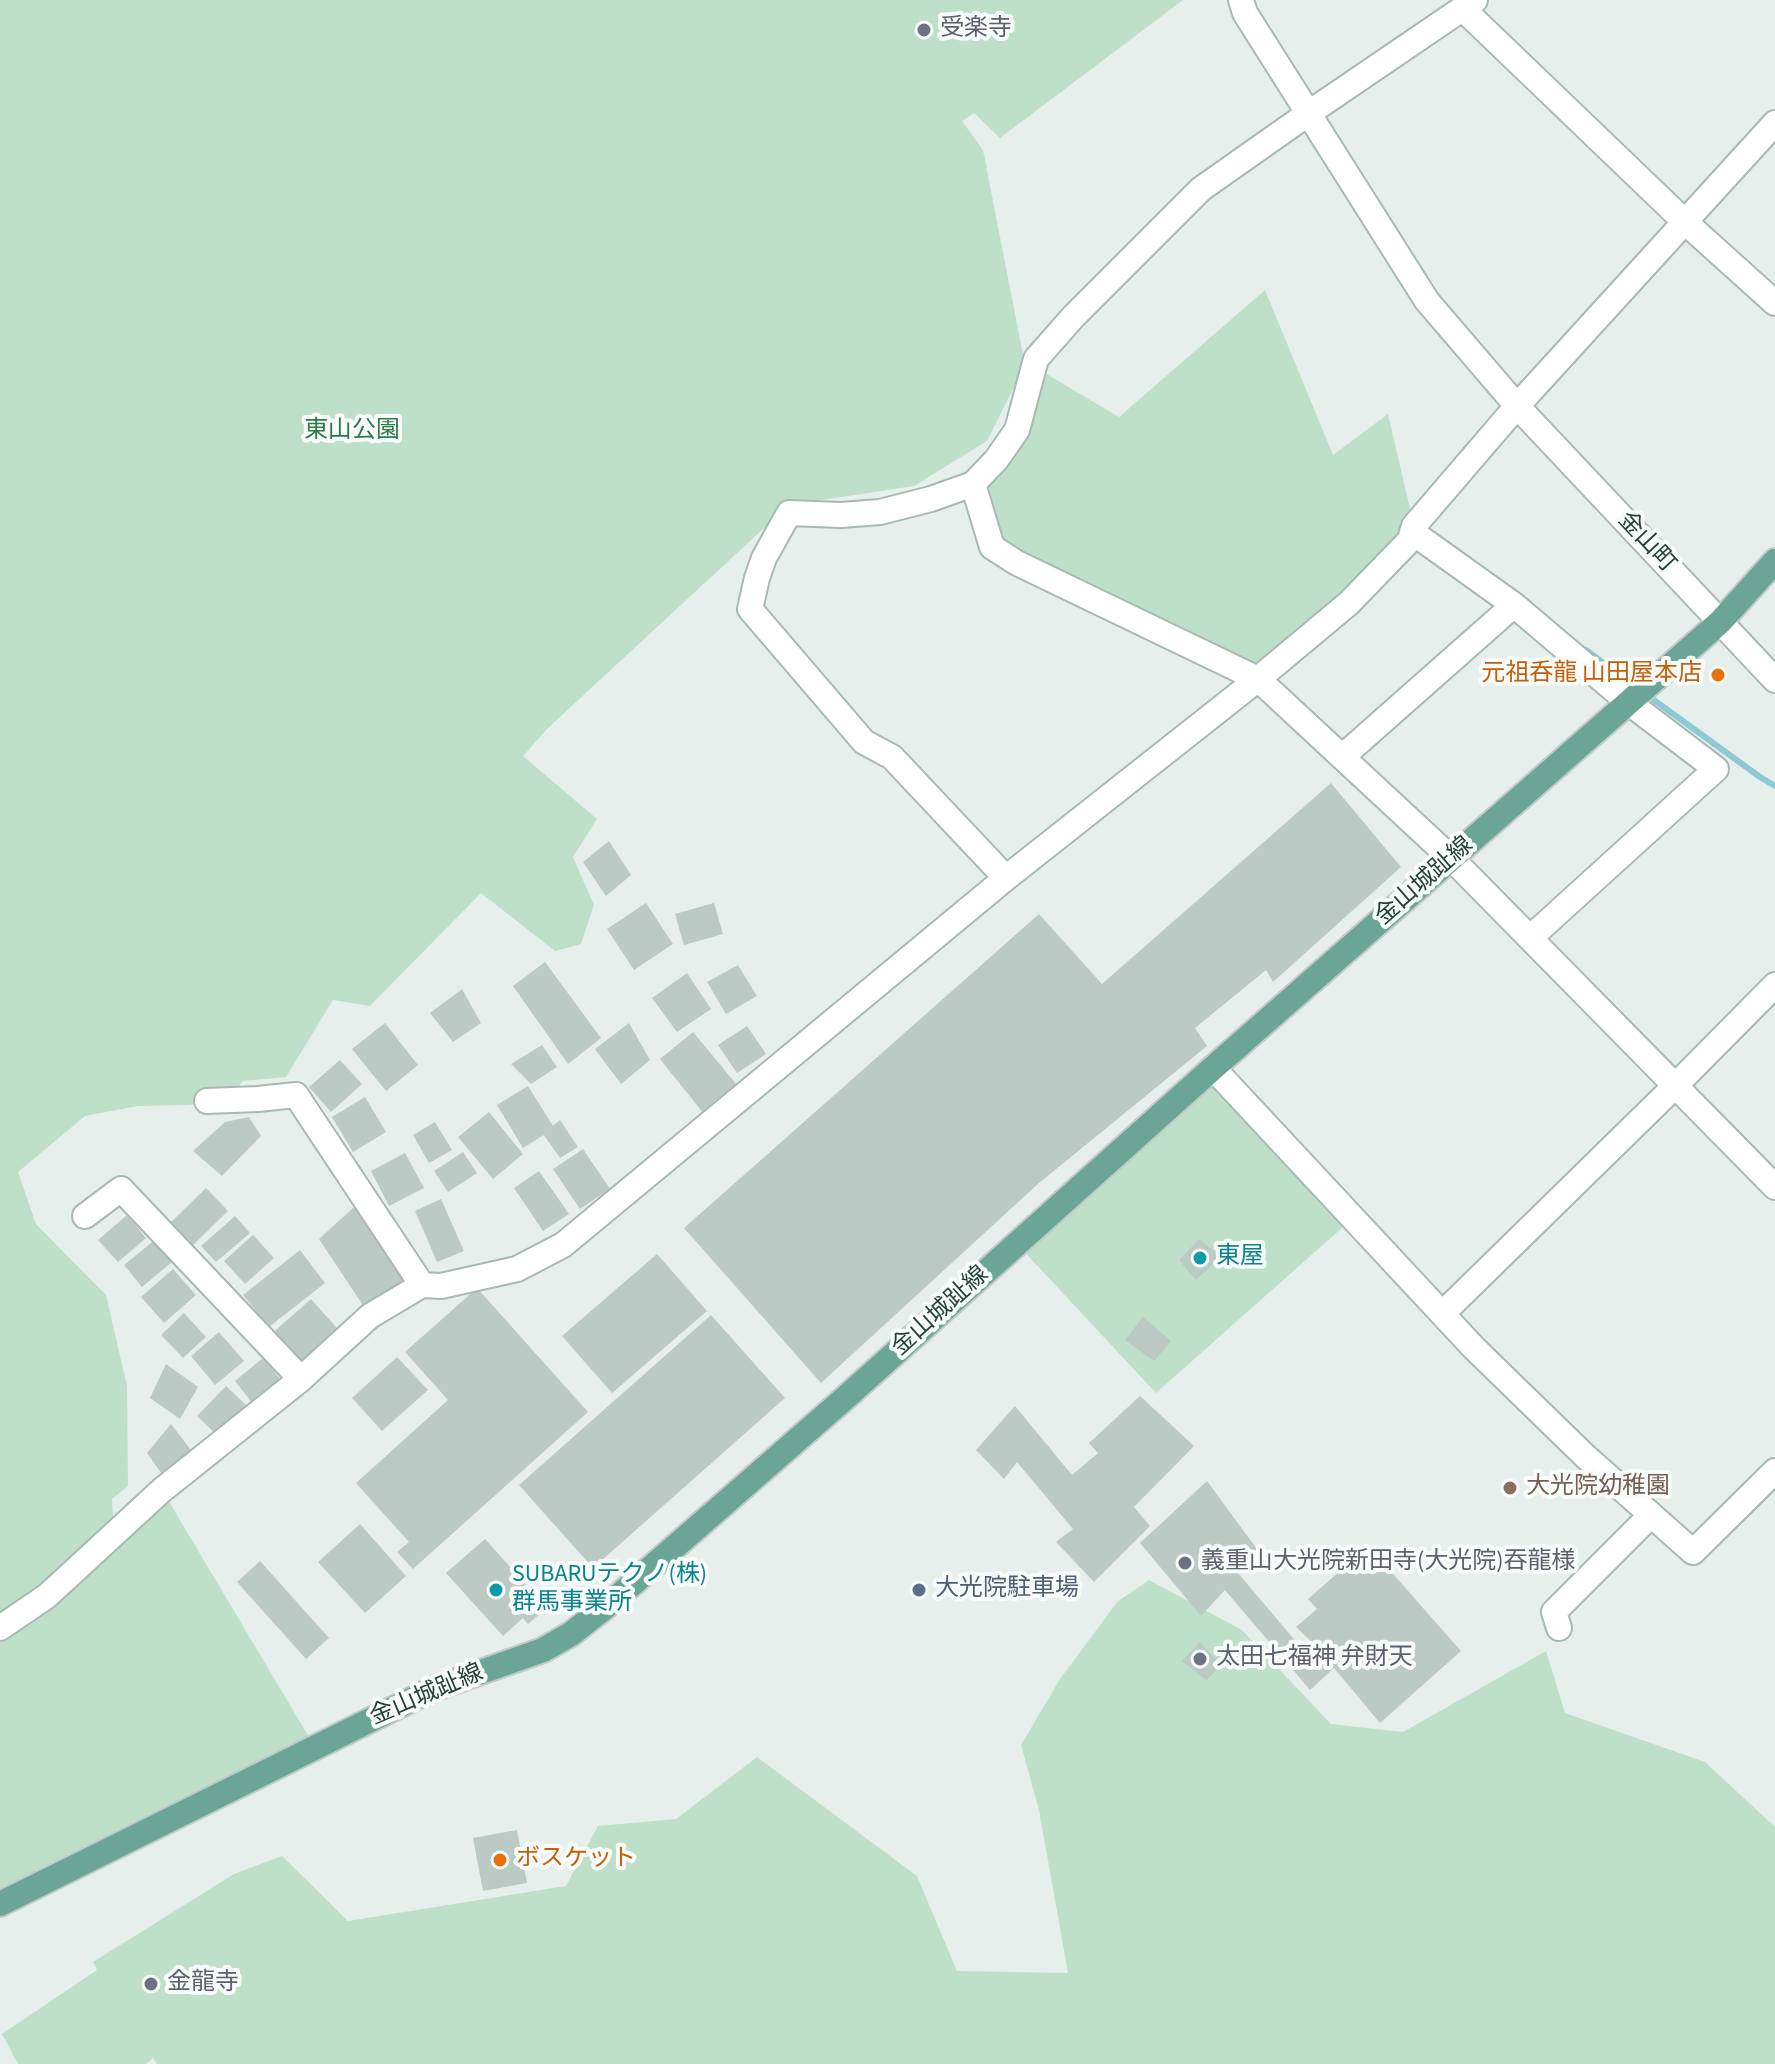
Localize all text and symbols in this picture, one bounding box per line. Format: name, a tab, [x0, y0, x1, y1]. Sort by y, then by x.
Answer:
place label: 受楽寺	[940, 16, 1012, 44]
marker: 受楽寺	[915, 21, 933, 39]
park label: 東山公園	[304, 418, 400, 446]
street label: 金山町	[1611, 507, 1681, 579]
place label: 元祖呑龍 山田屋本店	[1481, 661, 1702, 689]
marker: 元祖呑龍 山田屋本店	[1709, 666, 1727, 684]
street label: 金山城趾線	[1370, 832, 1480, 932]
place label: 東屋	[1216, 1244, 1264, 1272]
marker: 東屋	[1191, 1249, 1209, 1267]
street label: 金山城趾線	[887, 1261, 995, 1363]
place label: 大光院幼稚園	[1526, 1474, 1670, 1502]
marker: 大光院幼稚園	[1501, 1479, 1519, 1497]
place label: 義重山大光院新田寺(大光院)吞龍様	[1201, 1549, 1576, 1577]
marker: 義重山大光院新田寺(大光院)吞龍様	[1176, 1554, 1194, 1572]
place label: SUBARUテクノ(株) 群馬事業所	[512, 1562, 707, 1618]
place label: 大光院駐車場	[935, 1576, 1079, 1604]
marker: SUBARUテクノ(株) 群馬事業所	[487, 1581, 505, 1599]
marker: 大光院駐車場	[910, 1581, 928, 1599]
place label: 太田七福神 弁財天	[1216, 1645, 1413, 1673]
marker: 太田七福神 弁財天	[1191, 1650, 1209, 1668]
street label: 金山城趾線	[366, 1659, 488, 1733]
place label: ボスケット	[516, 1846, 636, 1874]
marker: ボスケット	[491, 1851, 509, 1869]
place label: 金龍寺	[167, 1970, 239, 1998]
marker: 金龍寺	[142, 1975, 160, 1993]

